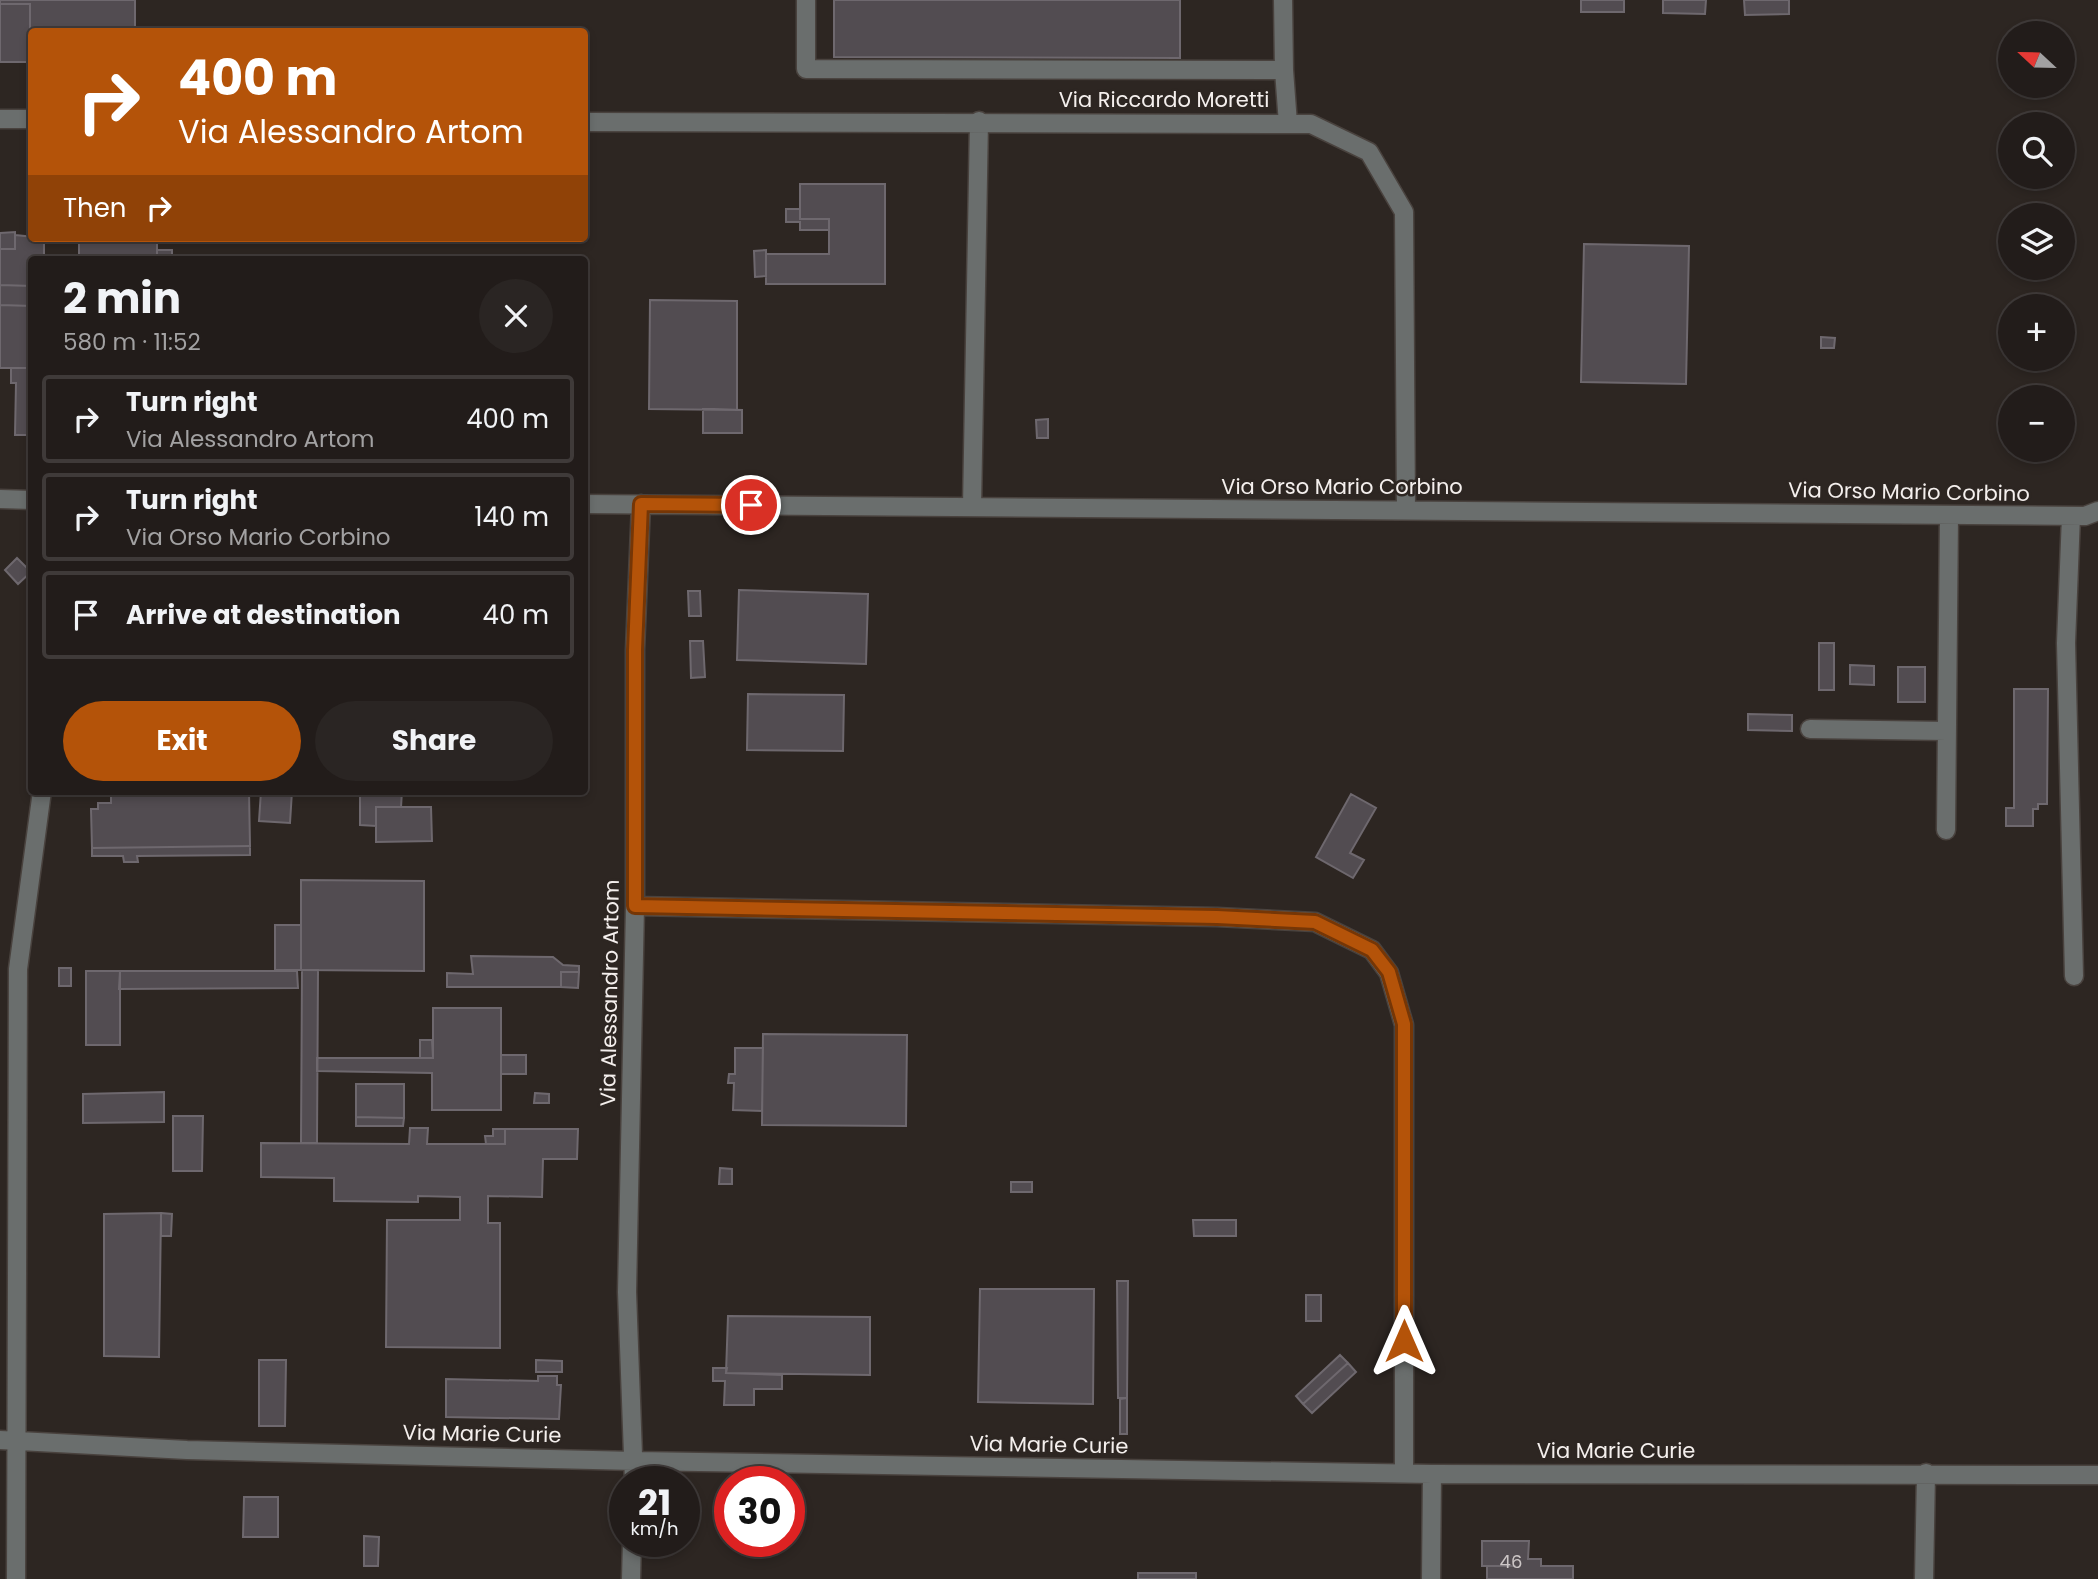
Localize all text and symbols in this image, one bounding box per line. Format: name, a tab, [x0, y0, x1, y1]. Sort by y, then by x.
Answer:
north arrow	[1998, 21, 2076, 98]
map controls	[1998, 21, 2075, 462]
text: 400 m	[178, 44, 337, 112]
icon: right	[63, 56, 154, 147]
street label: Via Riccardo Moretti	[1059, 85, 1269, 114]
text: Via Alessandro Artom	[178, 109, 524, 154]
button: search	[1998, 112, 2075, 189]
icon: right	[140, 189, 178, 227]
text: Then	[63, 190, 126, 226]
button: layers	[1998, 203, 2075, 280]
text: 2 min	[63, 269, 181, 328]
button: close	[479, 279, 553, 353]
button: +	[1998, 294, 2075, 371]
text: 580 m · 11:52	[63, 326, 201, 358]
text: Turn right	[126, 384, 258, 420]
button: −	[1998, 385, 2075, 462]
icon: right	[67, 400, 105, 438]
text: 400 m	[466, 401, 549, 437]
text: Via Alessandro Artom	[126, 423, 374, 455]
street label: Via Orso Mario Corbino	[1221, 472, 1463, 501]
pin	[721, 475, 781, 535]
street label: Via Orso Mario Corbino	[1788, 475, 2030, 508]
text: Turn right	[126, 482, 258, 518]
icon: arrive	[732, 486, 770, 524]
icon: right	[67, 498, 105, 536]
text: 140 m	[474, 499, 549, 535]
text: Via Orso Mario Corbino	[126, 521, 391, 553]
icon: arrive	[67, 596, 105, 634]
text: Arrive at destination	[126, 597, 401, 633]
text: 40 m	[483, 597, 549, 633]
button: Exit	[63, 701, 301, 781]
button: Share	[315, 701, 553, 781]
street label: Via Alessandro Artom	[593, 879, 626, 1107]
position arrow	[1367, 1304, 1441, 1378]
street label: Via Marie Curie	[402, 1418, 562, 1449]
street label: Via Marie Curie	[969, 1429, 1129, 1460]
street label: Via Marie Curie	[1537, 1436, 1695, 1465]
speed limit sign: 30	[714, 1466, 805, 1557]
text: 21	[638, 1478, 671, 1527]
text: km/h	[631, 1516, 678, 1541]
house number: 46	[1500, 1549, 1522, 1574]

